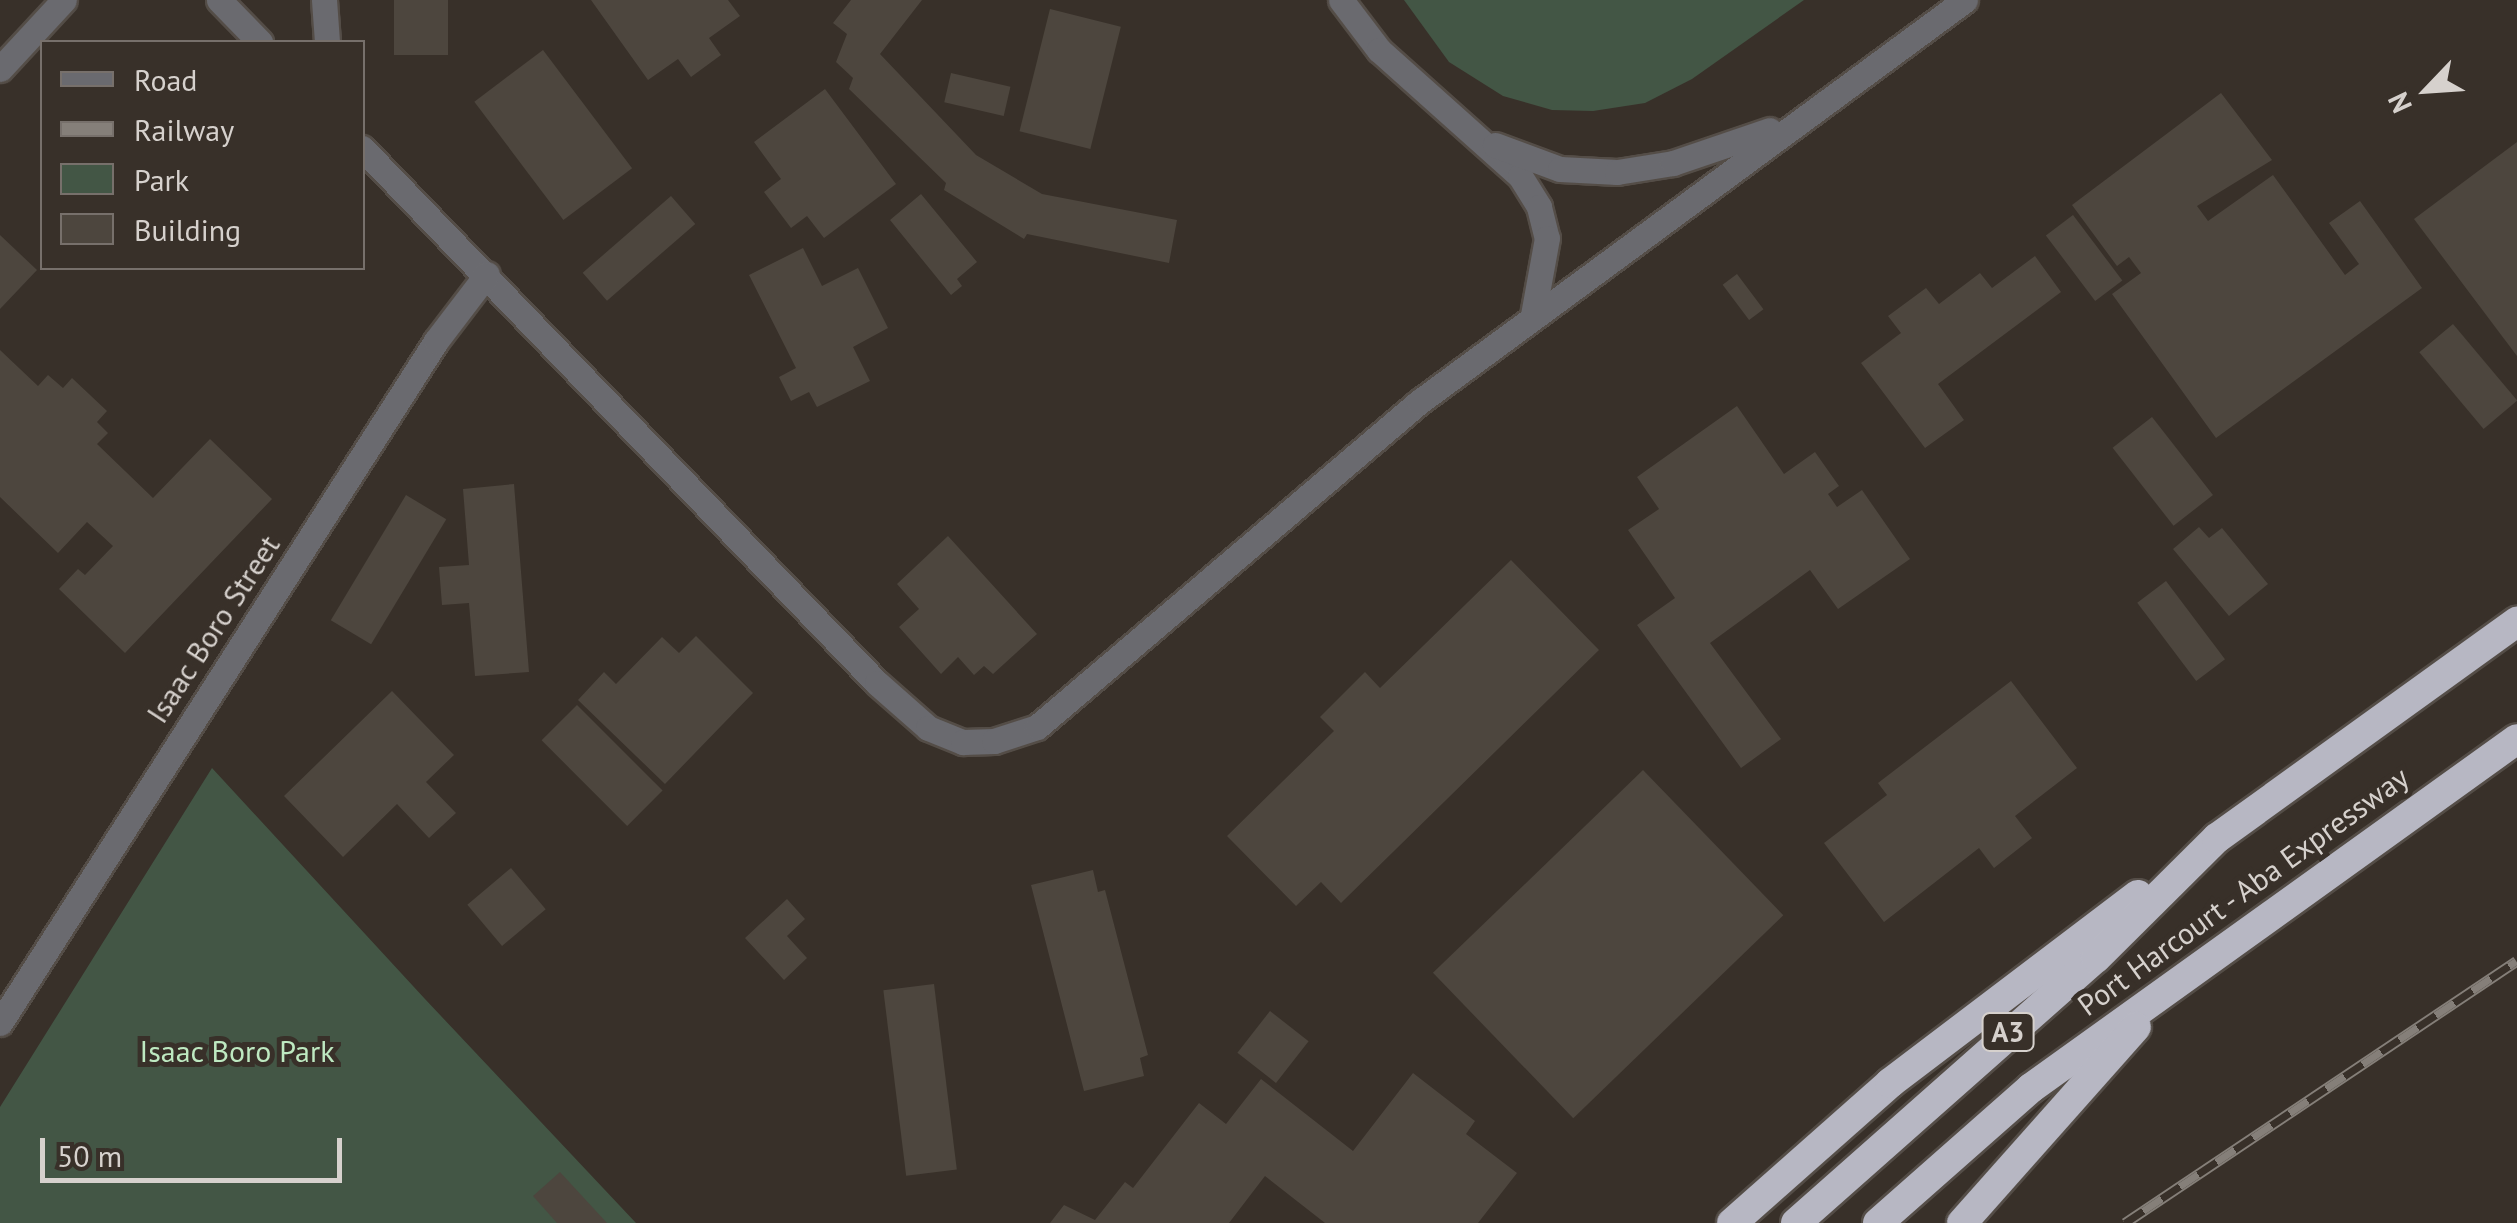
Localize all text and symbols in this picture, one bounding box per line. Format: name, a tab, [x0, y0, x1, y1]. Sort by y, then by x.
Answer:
legend	[40, 40, 365, 270]
north arrow	[2377, 40, 2477, 140]
text: Road	[134, 60, 198, 99]
text: N	[2379, 87, 2420, 119]
text: Railway	[134, 110, 234, 149]
text: Park	[134, 160, 189, 199]
text: Building	[134, 210, 241, 249]
street label: Isaac Boro Street	[139, 528, 287, 730]
street label: Port Harcourt - Aba Expressway	[2068, 757, 2418, 1025]
road number: A3	[1980, 1009, 2036, 1055]
park label: Isaac Boro Park	[139, 1033, 335, 1069]
scale bar	[45, 1118, 348, 1180]
text: 50 m	[57, 1136, 122, 1175]

